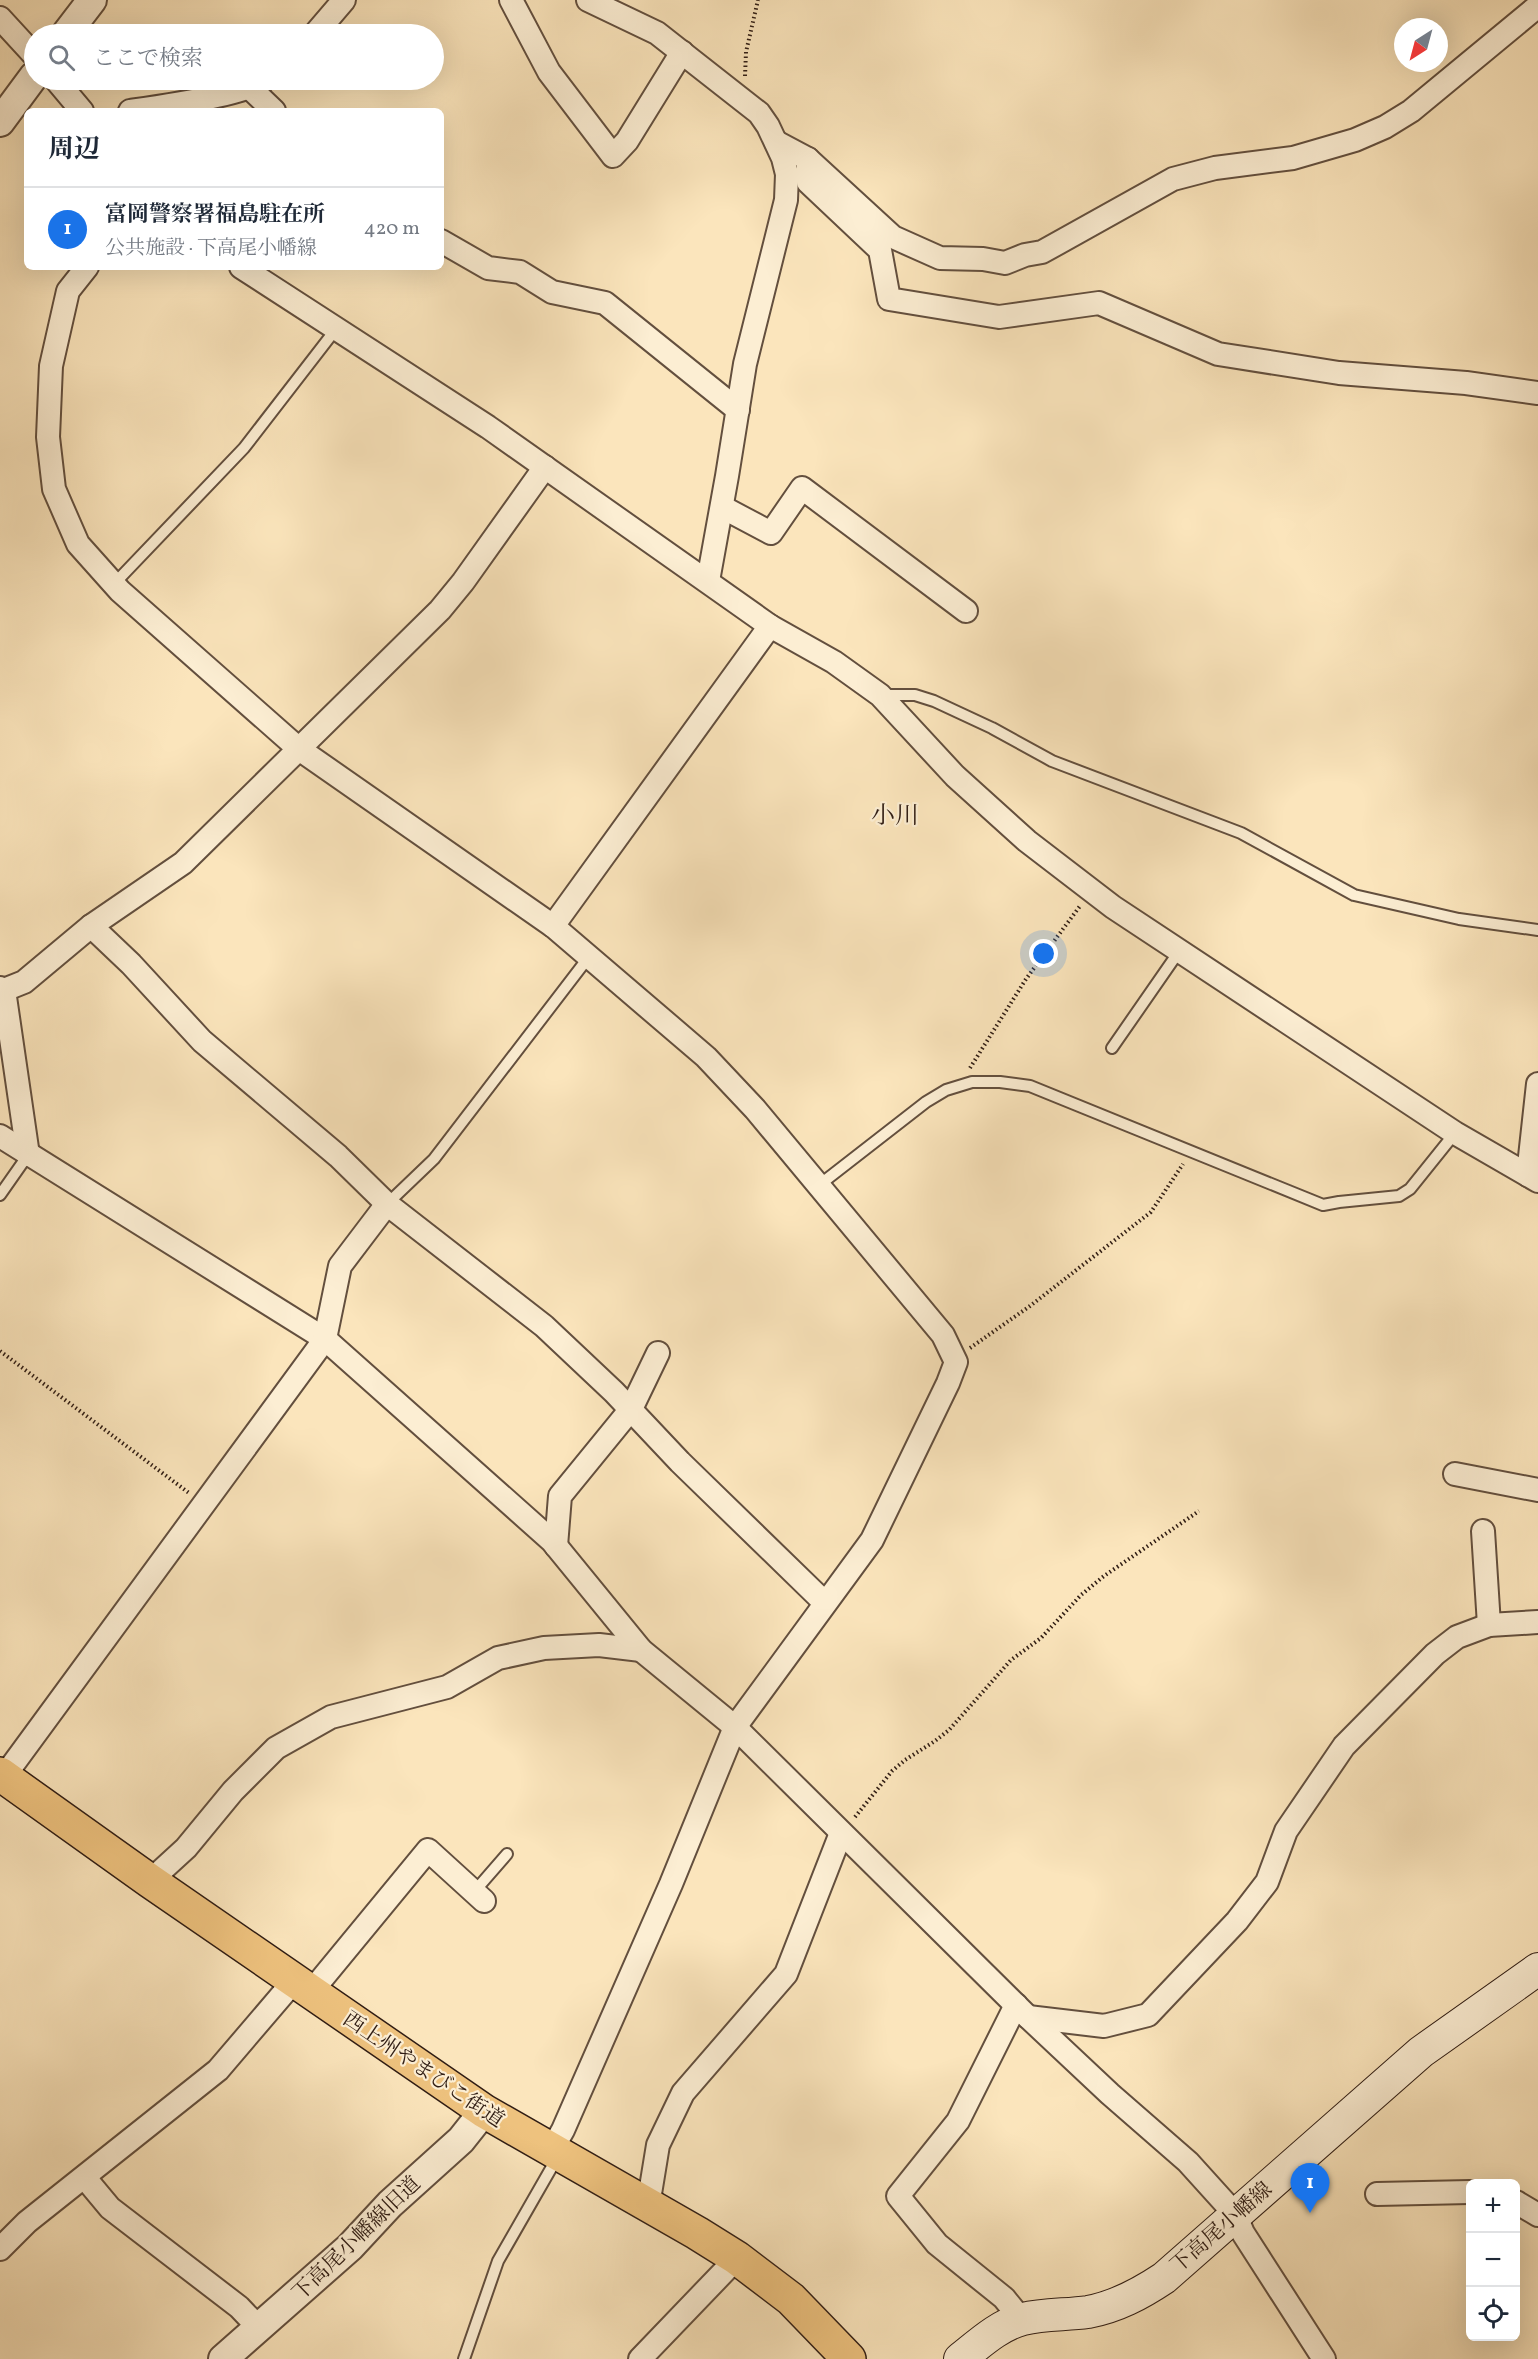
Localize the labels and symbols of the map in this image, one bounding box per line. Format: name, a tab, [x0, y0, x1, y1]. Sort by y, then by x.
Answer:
north arrow	[1394, 18, 1448, 72]
district label: 小川	[871, 800, 919, 834]
your location	[1029, 939, 1058, 968]
street label: 西上州やまびこ街道	[337, 2005, 510, 2135]
pin: 1	[1290, 2164, 1330, 2213]
street label: 下高尾小幡線旧道	[287, 2170, 428, 2308]
street label: 下高尾小幡線	[1165, 2176, 1279, 2280]

